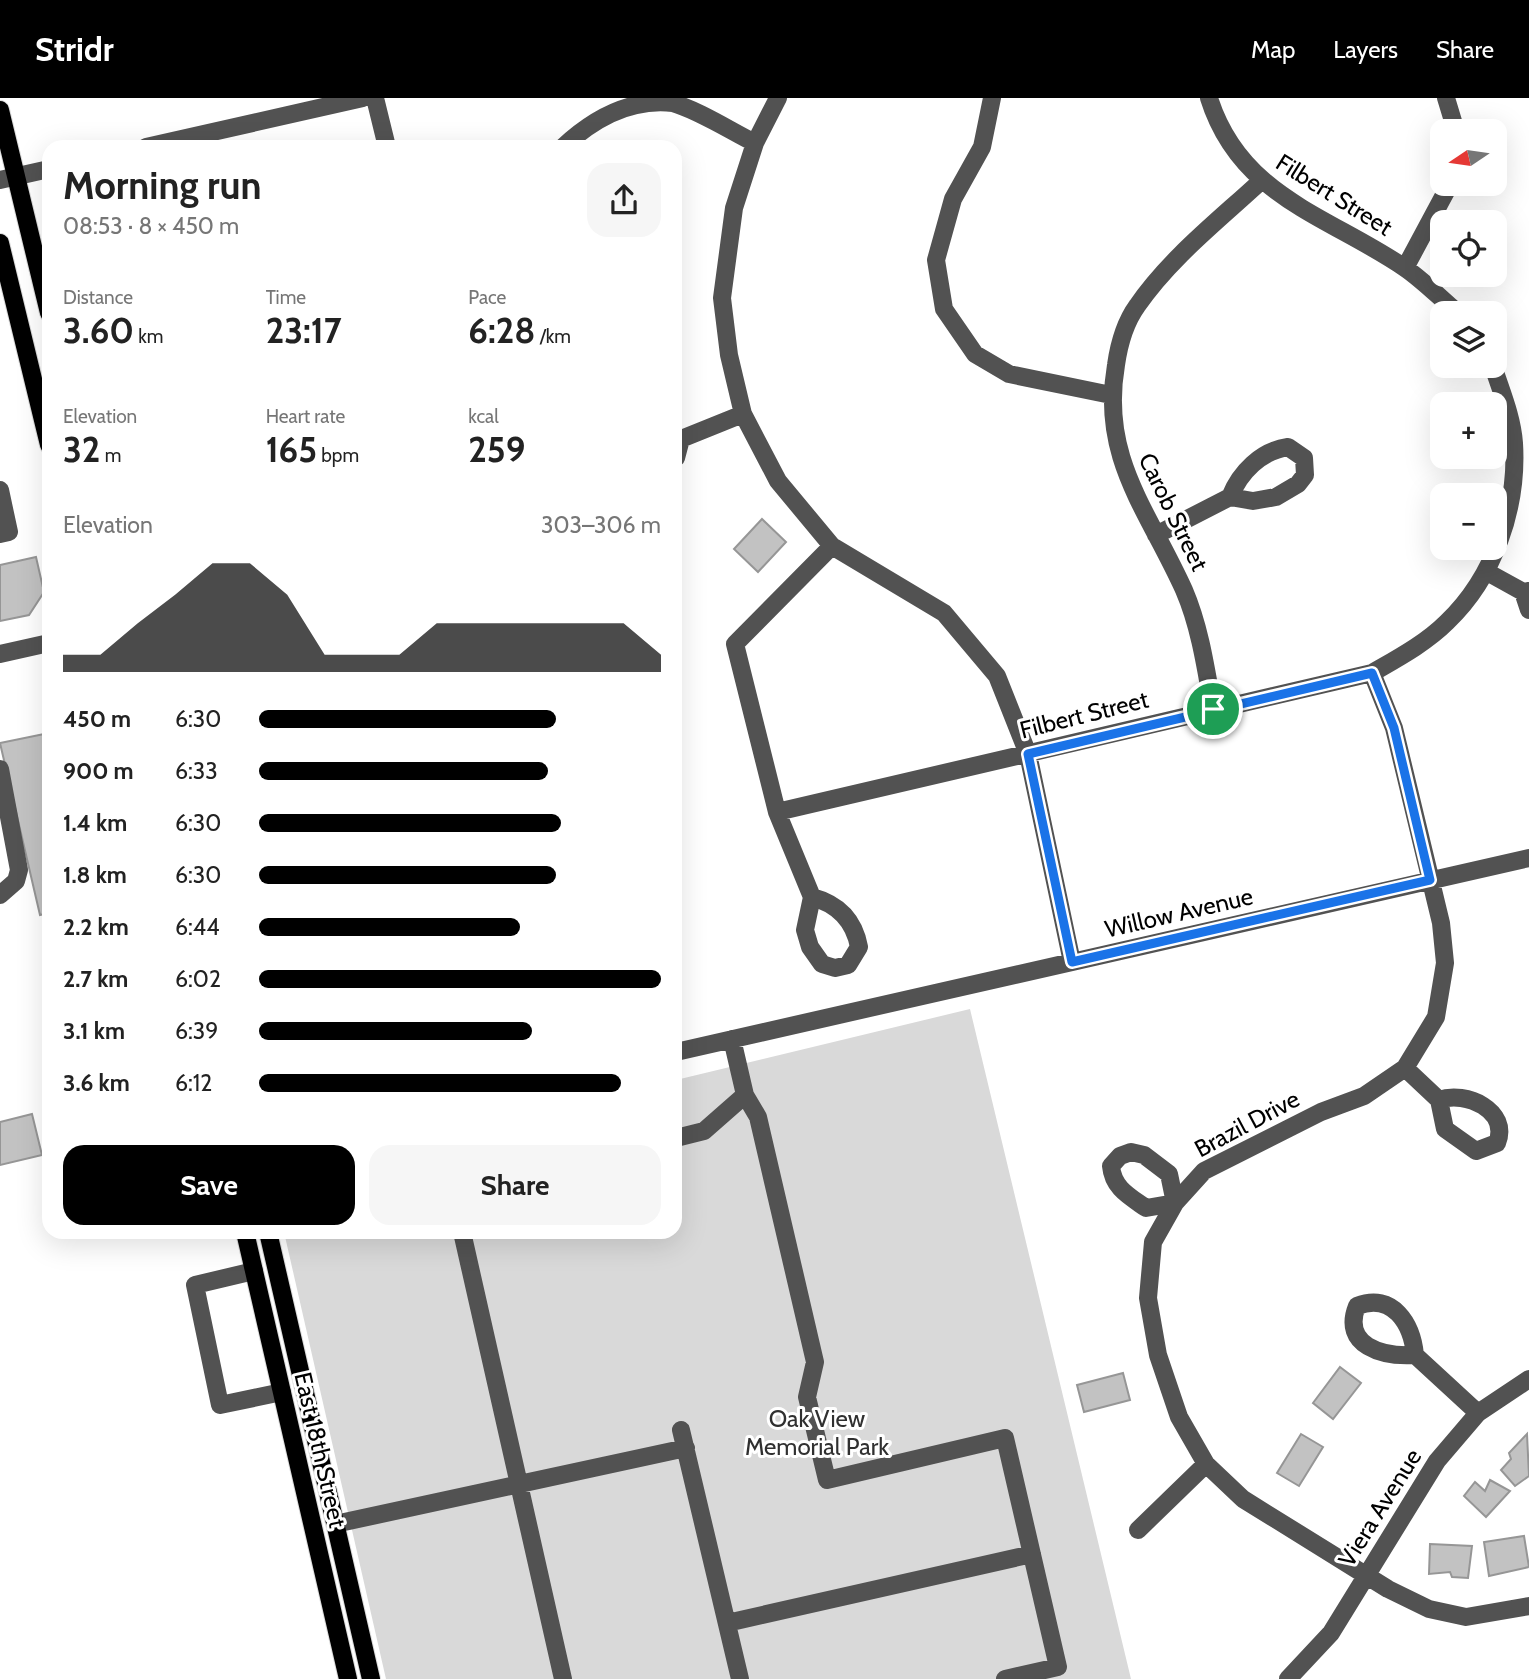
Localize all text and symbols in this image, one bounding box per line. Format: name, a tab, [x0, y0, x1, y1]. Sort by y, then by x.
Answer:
text: Stridr	[35, 29, 114, 69]
text: Map	[1251, 35, 1295, 64]
text: Layers	[1333, 35, 1398, 64]
text: Share	[1436, 35, 1494, 64]
north arrow	[1430, 119, 1507, 196]
map controls	[1430, 119, 1507, 560]
street label: Filbert Street	[1271, 147, 1398, 242]
text: Morning run	[63, 162, 262, 209]
button: share	[587, 163, 661, 237]
button: locate	[1430, 210, 1507, 287]
text: 08:53 · 8 × 450 m	[63, 212, 239, 240]
text: Distance	[63, 286, 133, 309]
text: Time	[266, 286, 306, 309]
text: Pace	[468, 286, 506, 309]
button: layers	[1430, 301, 1507, 378]
text: 3.60	[63, 309, 134, 352]
text: 23:17	[266, 309, 342, 352]
text: 6:28	[468, 309, 535, 352]
text: km	[134, 325, 163, 348]
text: /km	[535, 325, 571, 348]
button: +	[1430, 392, 1507, 469]
text: Elevation	[63, 405, 137, 428]
text: Heart rate	[266, 405, 345, 428]
text: kcal	[468, 405, 499, 428]
text: 32	[63, 428, 100, 471]
text: 165	[266, 428, 317, 471]
text: 259	[468, 428, 525, 471]
text: m	[100, 444, 121, 467]
text: bpm	[317, 444, 359, 467]
street label: Carob Street	[1133, 448, 1214, 575]
button: −	[1430, 483, 1507, 560]
text: Elevation	[63, 511, 153, 539]
text: 303–306 m	[541, 511, 661, 539]
pin	[1183, 679, 1243, 739]
street label: Filbert Street	[1017, 685, 1151, 744]
icon: arrive	[1194, 690, 1232, 728]
text: 450 m	[63, 705, 131, 733]
text: 6:30	[175, 705, 221, 733]
text: 900 m	[63, 757, 134, 785]
text: 6:33	[175, 757, 218, 785]
text: 1.4 km	[63, 809, 127, 837]
text: 6:30	[175, 809, 221, 837]
text: 1.8 km	[63, 861, 127, 889]
text: 6:30	[175, 861, 221, 889]
street label: Willow Avenue	[1102, 881, 1256, 944]
text: 2.2 km	[63, 913, 129, 941]
text: 6:44	[175, 913, 219, 941]
text: 2.7 km	[63, 965, 128, 993]
text: 6:02	[175, 965, 221, 993]
text: 3.1 km	[63, 1017, 125, 1045]
text: 6:39	[175, 1017, 218, 1045]
text: 3.6 km	[63, 1069, 130, 1097]
text: 6:12	[175, 1069, 212, 1097]
street label: Brazil Drive	[1189, 1084, 1304, 1163]
button: Save	[63, 1145, 355, 1225]
button: Share	[369, 1145, 661, 1225]
street label: East 18th Street	[288, 1369, 352, 1531]
park label: Oak View Memorial Park	[745, 1404, 889, 1461]
street label: Viera Avenue	[1332, 1443, 1427, 1572]

